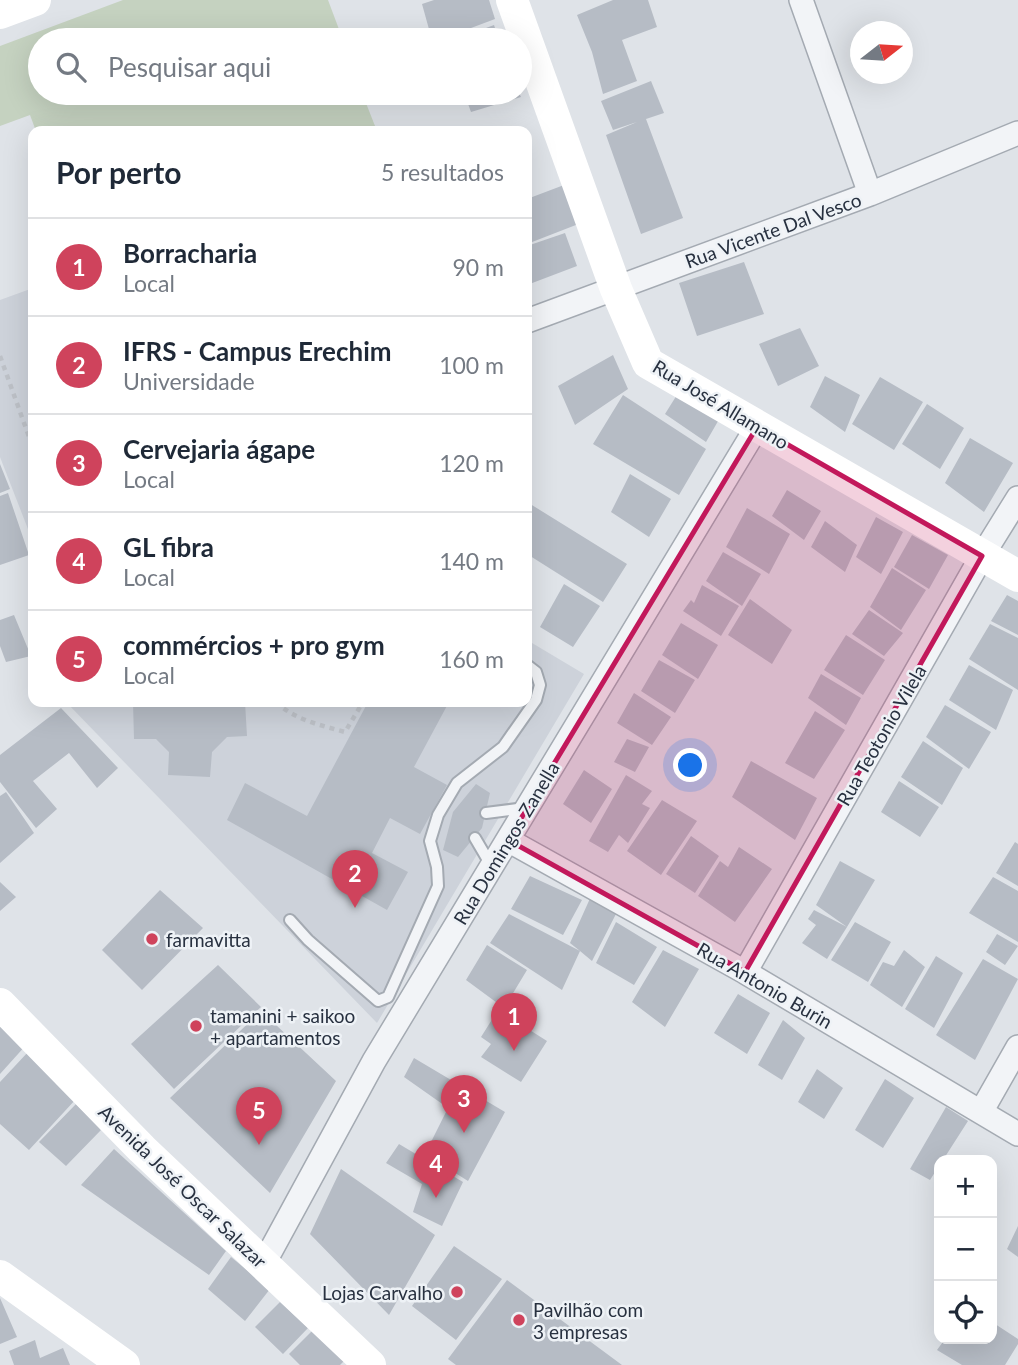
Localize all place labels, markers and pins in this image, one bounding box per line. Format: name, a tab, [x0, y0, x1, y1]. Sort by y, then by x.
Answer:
pin: 2	[332, 850, 378, 908]
place label: farmavitta	[166, 928, 251, 951]
marker: farmavitta	[144, 931, 160, 947]
pin: 1	[491, 993, 537, 1051]
place label: tamanini + saikoo + apartamentos	[210, 1004, 355, 1049]
marker: tamanini + saikoo + apartamentos	[188, 1018, 204, 1034]
pin: 3	[441, 1075, 487, 1133]
pin: 5	[236, 1087, 282, 1145]
pin: 4	[413, 1140, 459, 1198]
place label: Lojas Carvalho	[322, 1281, 443, 1304]
marker: Lojas Carvalho	[449, 1284, 465, 1300]
place label: Pavilhão com 3 empresas	[533, 1298, 643, 1343]
marker: Pavilhão com 3 empresas	[511, 1312, 527, 1328]

